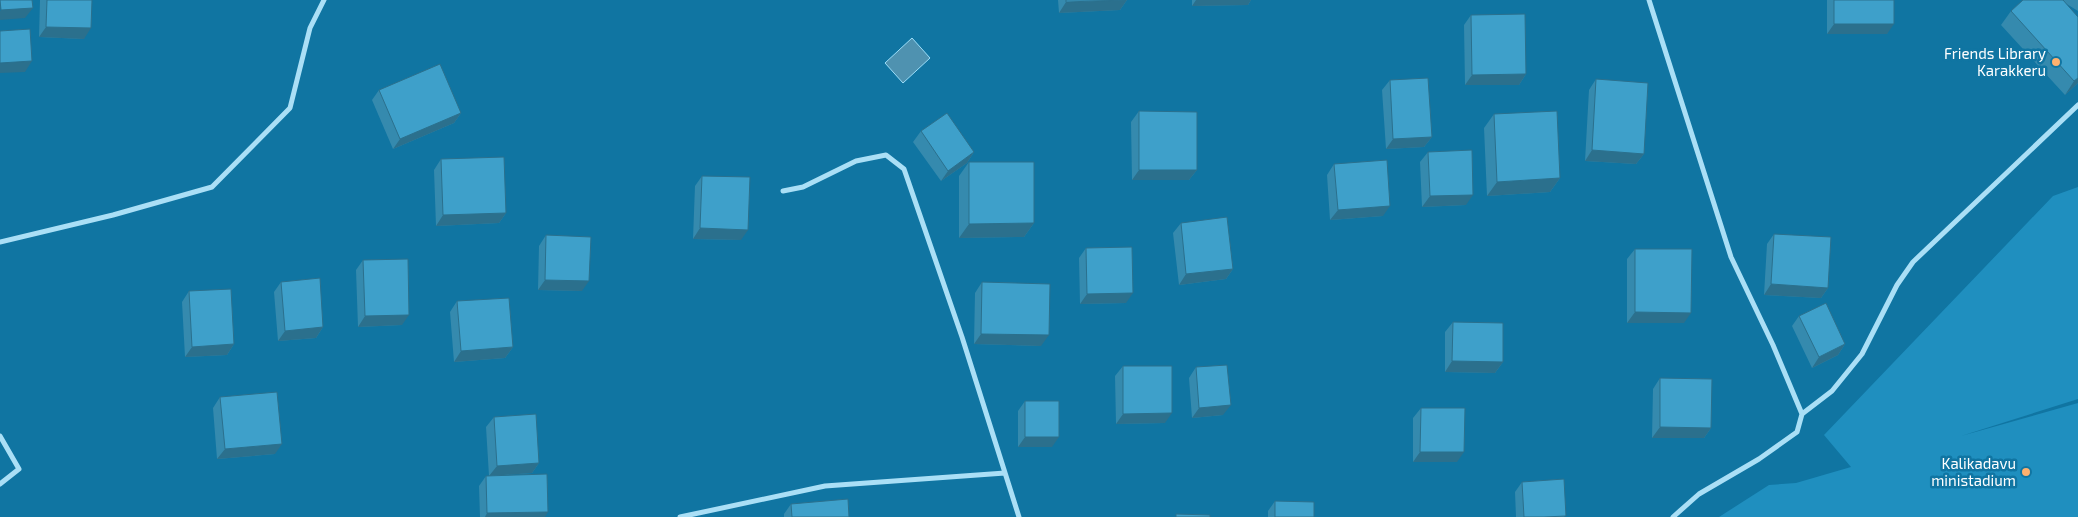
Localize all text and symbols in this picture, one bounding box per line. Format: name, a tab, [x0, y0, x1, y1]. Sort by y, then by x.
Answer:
place label: Friends Library Karakkeru	[1944, 44, 2046, 79]
marker: Friends Library Karakkeru	[2050, 56, 2062, 68]
place label: Kalikadavu ministadium	[1931, 454, 2016, 489]
marker: Kalikadavu ministadium	[2020, 466, 2032, 478]

